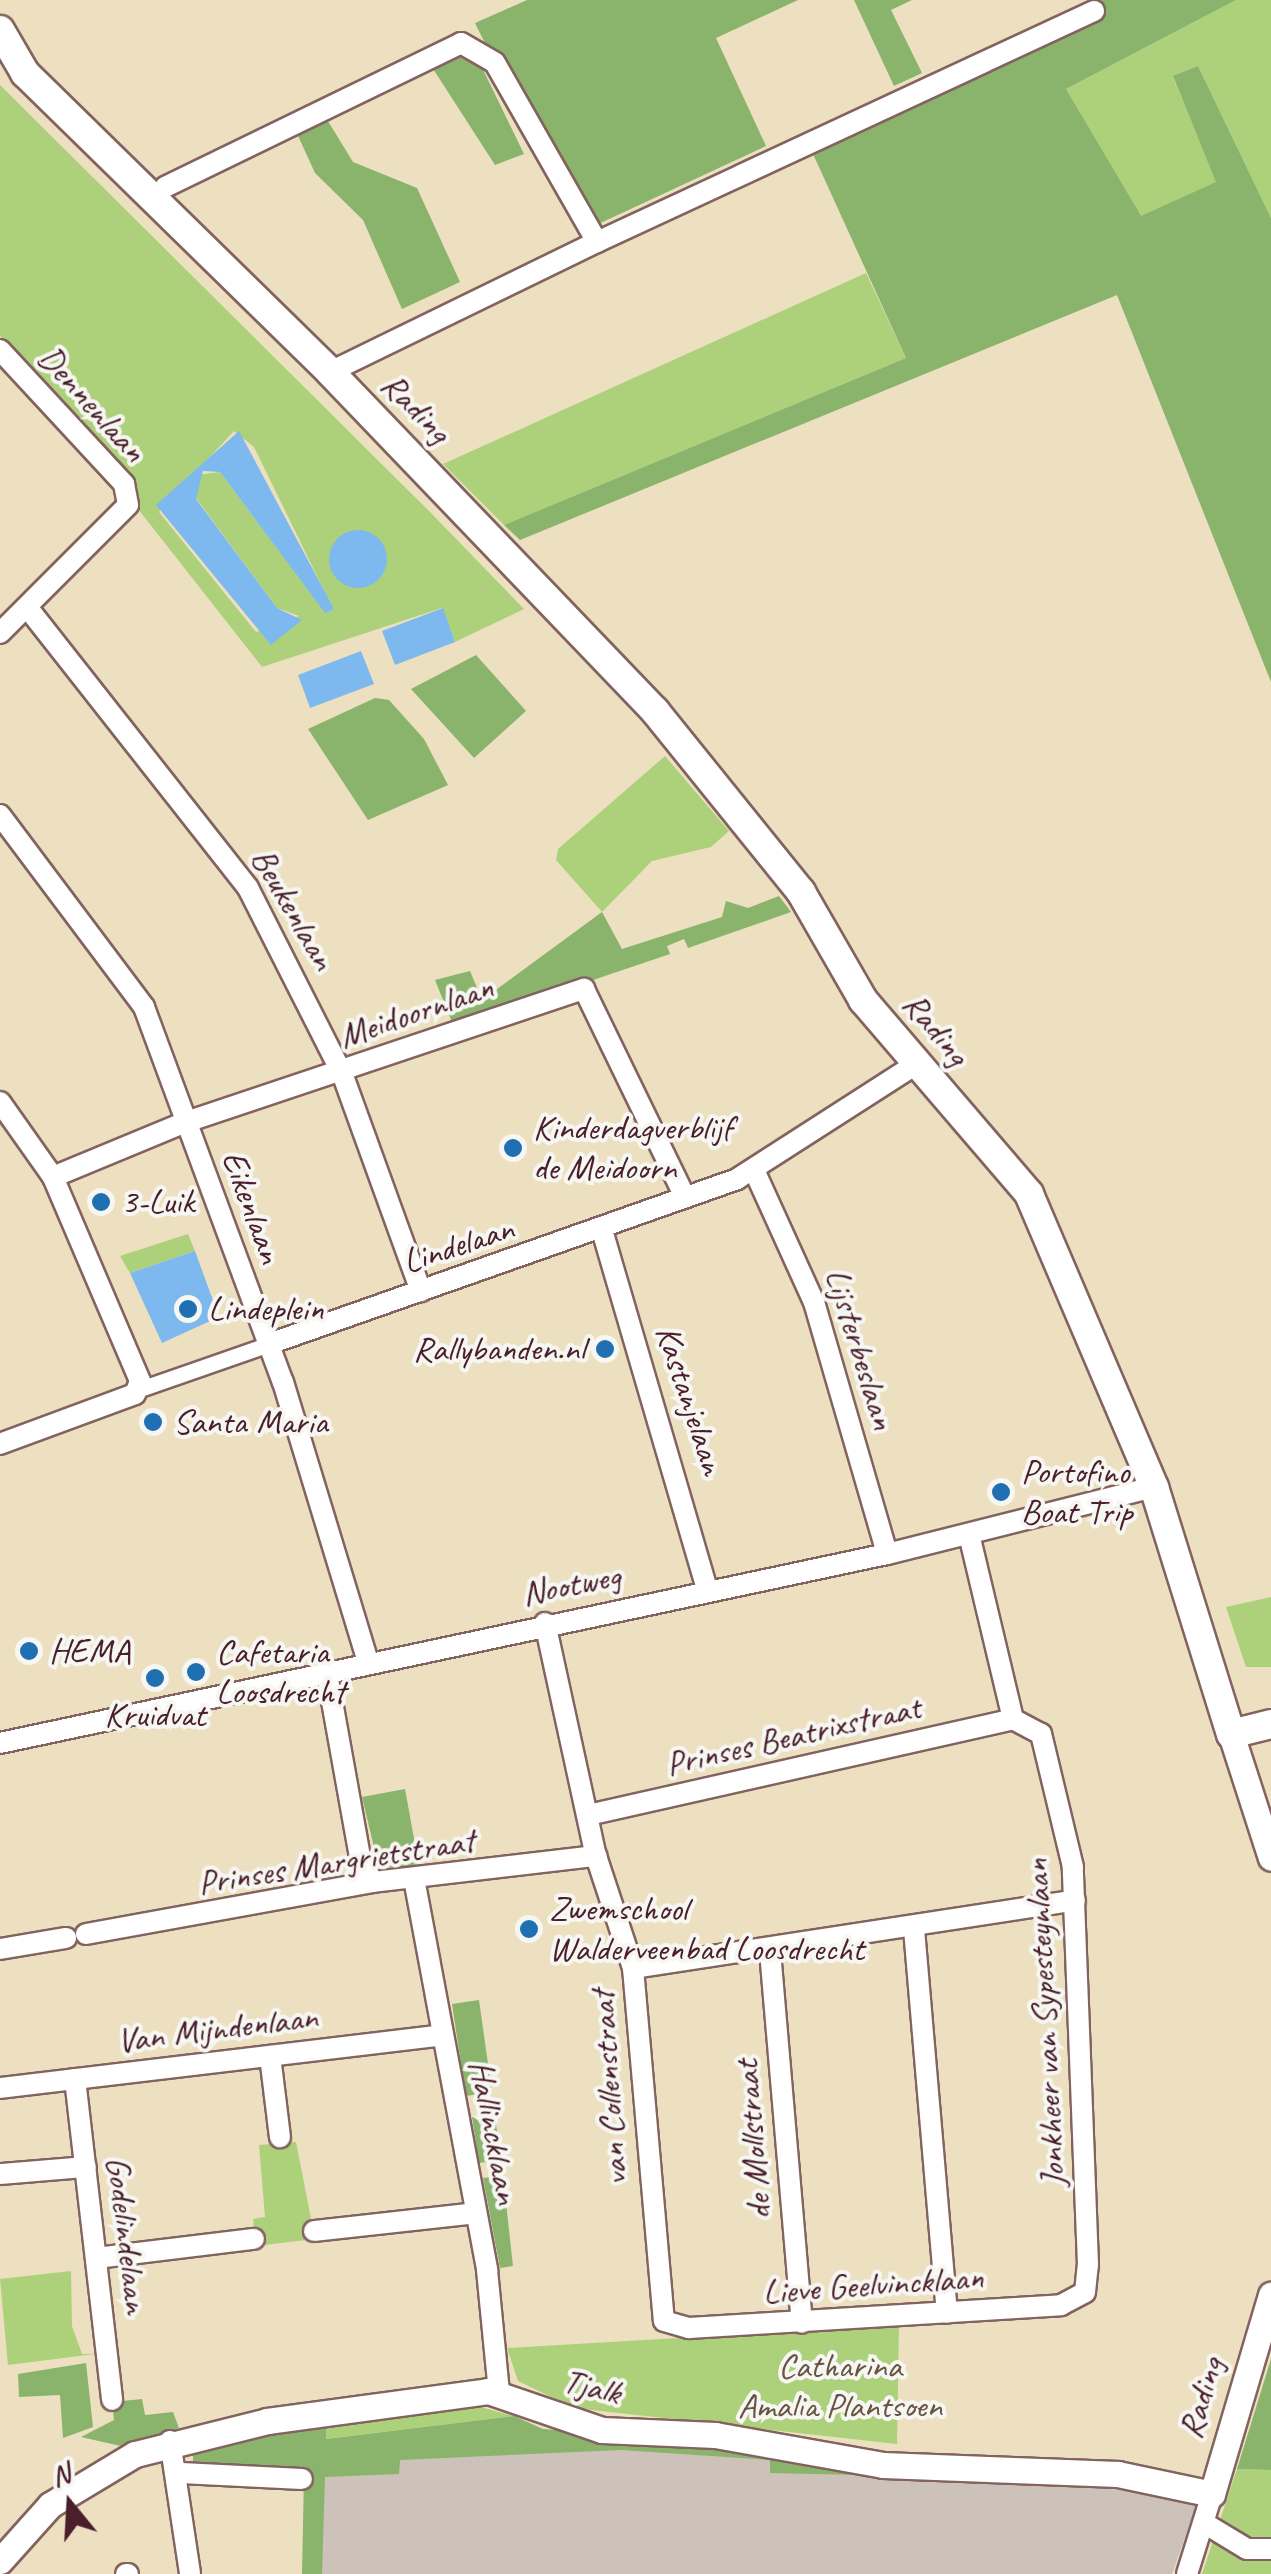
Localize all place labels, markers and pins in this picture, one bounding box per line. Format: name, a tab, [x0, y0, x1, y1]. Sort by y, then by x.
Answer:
place label: Kinderdagverblijf de Meidoorn	[533, 1107, 732, 1189]
marker: Kinderdagverblijf de Meidoorn	[502, 1137, 524, 1159]
place label: 3-Luik	[121, 1181, 194, 1223]
marker: 3-Luik	[90, 1191, 112, 1213]
place label: Lindeplein	[208, 1288, 323, 1330]
marker: Lindeplein	[177, 1298, 199, 1320]
place label: Rallybanden.nl	[413, 1328, 585, 1370]
marker: Rallybanden.nl	[594, 1338, 616, 1360]
place label: Santa Maria	[173, 1401, 329, 1443]
marker: Santa Maria	[142, 1411, 164, 1433]
place label: Portofino Boat Trip	[1021, 1451, 1131, 1533]
marker: Portofino Boat Trip	[990, 1481, 1012, 1503]
place label: HEMA	[49, 1630, 130, 1672]
place label: Cafetaria Loosdrecht	[216, 1631, 345, 1713]
marker: HEMA	[18, 1640, 40, 1662]
marker: Cafetaria Loosdrecht	[185, 1661, 207, 1683]
marker: Kruidvat	[144, 1667, 166, 1689]
place label: Kruidvat	[105, 1694, 205, 1736]
place label: Zwemschool Walderveenbad Loosdrecht	[549, 1888, 864, 1970]
marker: Zwemschool Walderveenbad Loosdrecht	[518, 1918, 540, 1940]

